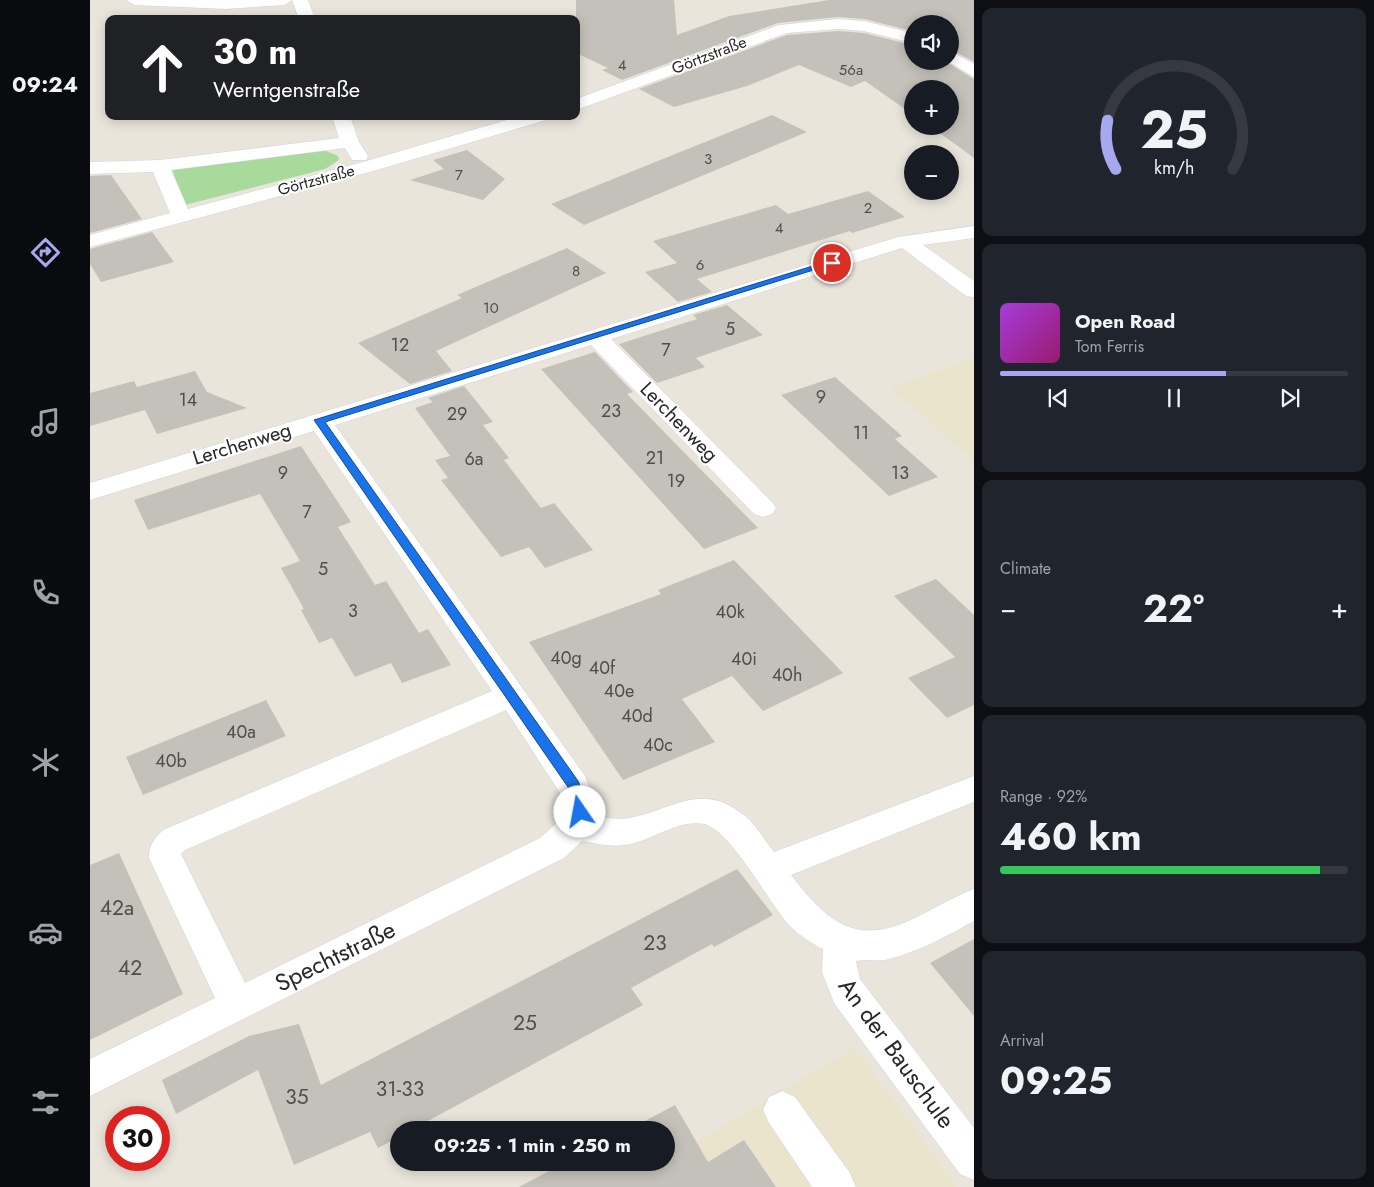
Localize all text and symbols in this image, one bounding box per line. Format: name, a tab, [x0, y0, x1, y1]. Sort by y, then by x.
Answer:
map controls	[904, 15, 959, 200]
button: sound	[904, 15, 959, 70]
text: 30 m	[213, 27, 297, 77]
street label: Görtzstraße	[668, 30, 750, 80]
icon: ahead	[130, 35, 195, 100]
house number: 4	[618, 54, 627, 76]
house number: 56a	[839, 59, 863, 81]
text: 09:24	[12, 68, 78, 100]
text: Werntgenstraße	[213, 73, 360, 105]
button: +	[904, 80, 959, 135]
text: 25	[1140, 92, 1208, 168]
button: −	[904, 145, 959, 200]
house number: 3	[704, 148, 712, 170]
text: km/h	[1154, 155, 1194, 181]
street label: Görtzstraße	[275, 159, 357, 201]
house number: 7	[455, 164, 463, 186]
house number: 2	[864, 197, 872, 219]
house number: 4	[775, 217, 784, 239]
icon: directions	[28, 235, 63, 270]
pin	[811, 242, 853, 284]
icon: arrive	[818, 249, 846, 277]
house number: 6	[696, 254, 704, 276]
house number: 8	[572, 260, 580, 282]
house number: 10	[483, 297, 499, 319]
text: Open Road	[1075, 308, 1175, 335]
house number: 5	[725, 316, 735, 342]
house number: 12	[391, 332, 409, 358]
text: Tom Ferris	[1075, 335, 1144, 358]
house number: 7	[661, 337, 671, 363]
street label: Lerchenweg	[633, 375, 725, 469]
house number: 9	[816, 384, 826, 410]
icon: previous	[1044, 384, 1072, 412]
icon: pause	[1160, 384, 1188, 412]
icon: next	[1276, 384, 1304, 412]
house number: 14	[179, 387, 197, 413]
house number: 23	[601, 398, 621, 424]
house number: 29	[447, 401, 467, 427]
icon: music	[28, 405, 63, 440]
street label: Lerchenweg	[189, 415, 295, 473]
house number: 11	[853, 420, 869, 446]
house number: 21	[646, 445, 664, 471]
house number: 6a	[464, 446, 484, 472]
house number: 9	[278, 460, 288, 486]
house number: 13	[891, 460, 909, 486]
house number: 19	[667, 468, 685, 494]
house number: 7	[302, 499, 312, 525]
house number: 5	[318, 556, 328, 582]
text: Climate	[1000, 557, 1051, 580]
icon: phone	[28, 575, 63, 610]
text: 22°	[1143, 581, 1204, 636]
text: −	[1000, 588, 1017, 629]
text: +	[1331, 588, 1348, 629]
house number: 3	[348, 598, 358, 624]
house number: 40k	[715, 599, 745, 625]
house number: 40g	[550, 645, 582, 671]
house number: 40i	[731, 646, 757, 672]
house number: 40f	[589, 655, 616, 681]
house number: 40h	[772, 662, 802, 688]
house number: 40e	[604, 678, 634, 704]
house number: 40d	[621, 703, 653, 729]
house number: 40a	[226, 719, 256, 745]
house number: 40c	[643, 732, 673, 758]
icon: climate	[28, 745, 63, 780]
house number: 40b	[155, 748, 187, 774]
position arrow	[553, 785, 605, 837]
text: Range · 92%	[1000, 785, 1087, 808]
text: 460 km	[1000, 809, 1142, 864]
house number: 42a	[100, 893, 134, 923]
street label: Spechtstraße	[269, 912, 401, 1000]
icon: car	[28, 915, 63, 950]
house number: 23	[643, 928, 667, 958]
house number: 42	[118, 953, 142, 983]
street label: An der Bauschule	[830, 970, 964, 1136]
house number: 25	[513, 1008, 537, 1038]
text: Arrival	[1000, 1029, 1044, 1052]
text: 09:25	[1000, 1053, 1112, 1108]
house number: 31-33	[376, 1074, 424, 1104]
house number: 35	[285, 1082, 309, 1112]
icon: filters	[28, 1085, 63, 1120]
speed limit sign: 30	[105, 1106, 170, 1171]
text: 09:25 · 1 min · 250 m	[434, 1132, 631, 1159]

